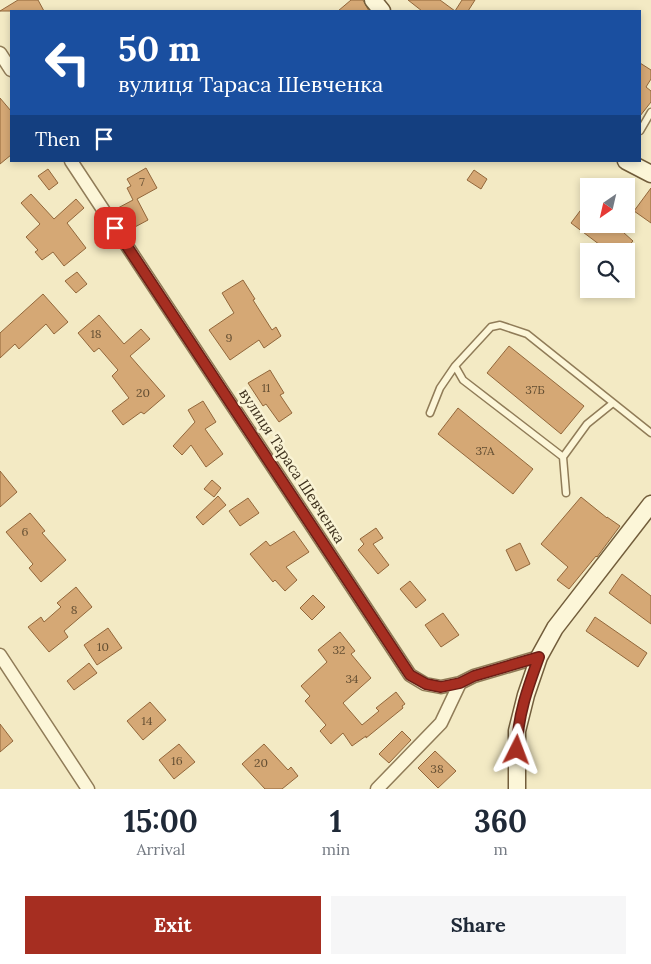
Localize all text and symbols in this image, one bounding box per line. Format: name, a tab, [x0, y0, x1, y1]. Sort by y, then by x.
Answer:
text: 50 m	[118, 26, 201, 71]
icon: left	[35, 30, 100, 95]
text: вулиця Тараса Шевченка	[118, 70, 383, 98]
icon: arrive	[90, 125, 118, 153]
text: Then	[35, 127, 80, 151]
house number: 7	[139, 174, 145, 189]
north arrow	[580, 178, 635, 232]
map controls	[580, 178, 635, 298]
pin	[94, 207, 136, 249]
icon: arrive	[101, 214, 129, 242]
button: search	[580, 243, 635, 298]
house number: 18	[90, 326, 102, 341]
house number: 9	[226, 330, 233, 345]
house number: 11	[262, 380, 270, 395]
house number: 37Б	[525, 382, 545, 397]
house number: 20	[136, 385, 150, 400]
street label: вулиця Тараса Шевченка	[235, 385, 350, 547]
house number: 37А	[475, 443, 495, 458]
house number: 6	[22, 524, 29, 539]
house number: 8	[71, 602, 78, 617]
house number: 10	[97, 639, 109, 654]
house number: 32	[332, 642, 346, 657]
house number: 34	[345, 671, 359, 686]
house number: 14	[142, 713, 153, 728]
position arrow	[490, 723, 542, 775]
house number: 16	[171, 753, 183, 768]
house number: 20	[254, 755, 268, 770]
house number: 38	[430, 761, 444, 776]
text: 15:00	[124, 802, 198, 840]
text: 1	[330, 802, 342, 840]
text: 360	[474, 802, 527, 840]
text: Arrival	[136, 839, 185, 859]
text: min	[322, 839, 350, 859]
text: m	[493, 839, 508, 859]
button: Exit	[25, 896, 321, 954]
button: Share	[331, 896, 626, 954]

